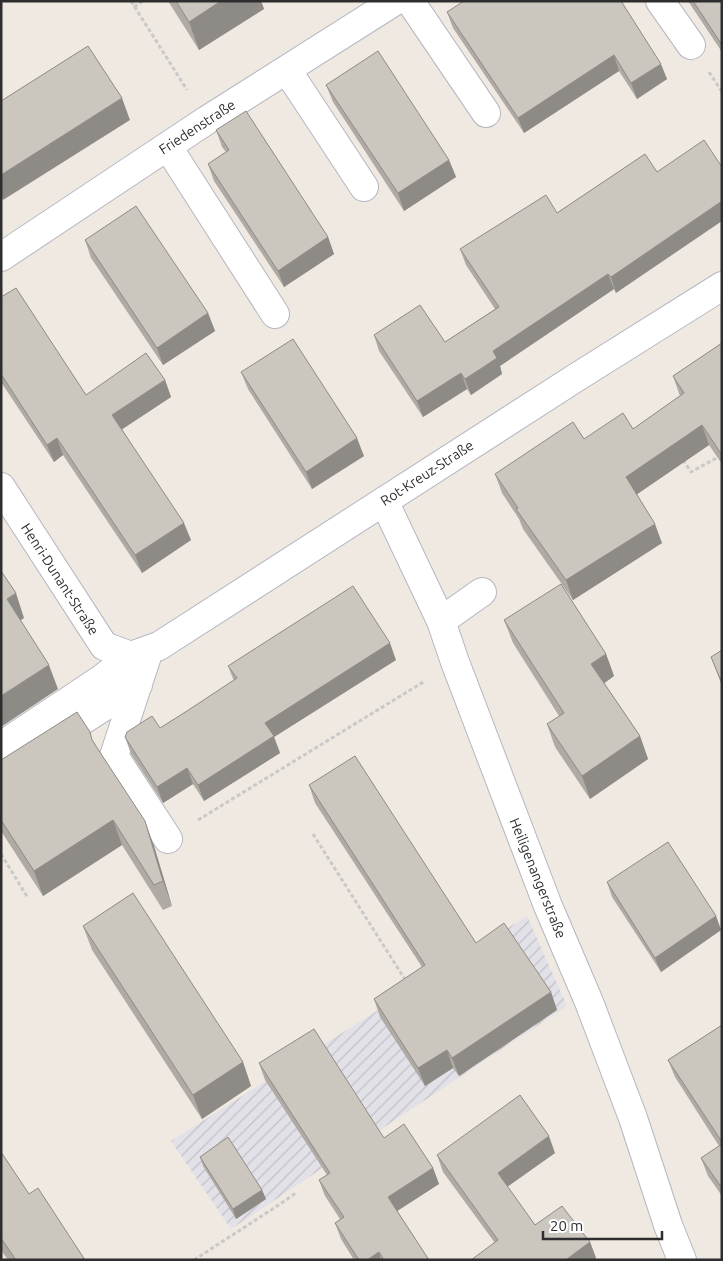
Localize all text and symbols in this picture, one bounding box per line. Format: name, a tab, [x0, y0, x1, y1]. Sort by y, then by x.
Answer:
street label: Friedenstraße	[156, 96, 238, 158]
street label: Rot-Kreuz-Straße	[378, 437, 476, 509]
street label: Henri-Dunant-Straße	[18, 520, 102, 638]
street label: Heiligenangerstraße	[507, 816, 569, 940]
scale bar	[543, 1208, 662, 1240]
text: 20 m	[550, 1217, 583, 1234]

